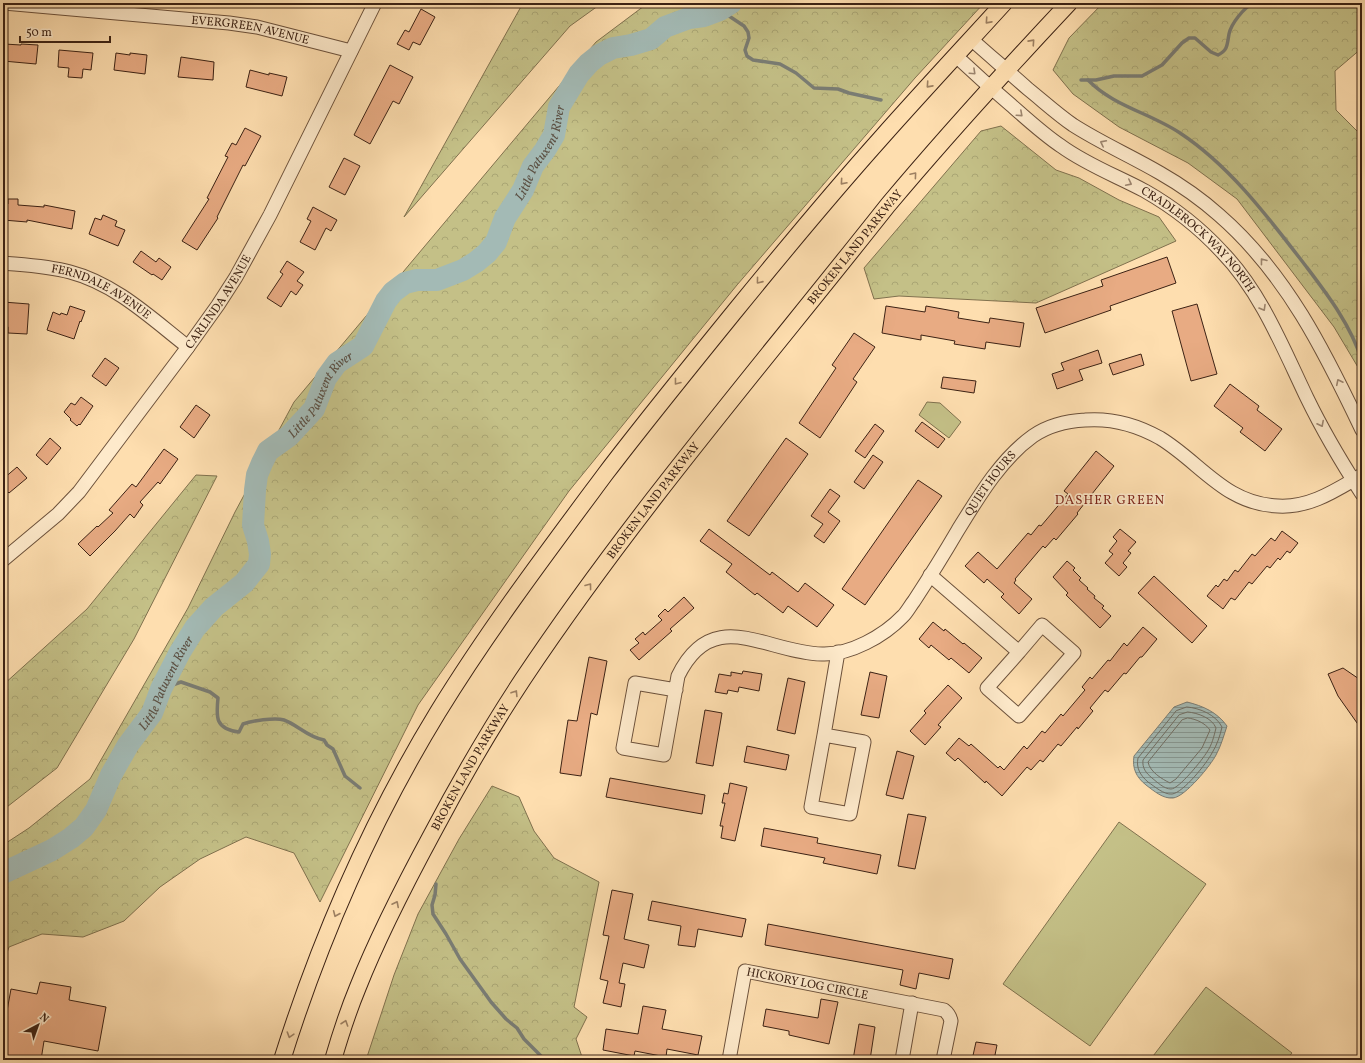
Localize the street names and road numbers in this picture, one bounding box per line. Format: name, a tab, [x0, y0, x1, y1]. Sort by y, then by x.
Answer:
street label: EVERGREEN AVENUE	[191, 13, 311, 49]
street label: CRADLEROCK WAY NORTH	[1138, 183, 1258, 296]
street label: BROKEN LAND PARKWAY	[804, 186, 907, 308]
street label: CARLINDA AVENUE	[182, 252, 256, 353]
street label: FERNDALE AVENUE	[50, 261, 154, 323]
street label: BROKEN LAND PARKWAY	[604, 439, 704, 563]
street label: QUIET HOURS	[961, 448, 1020, 520]
street label: BROKEN LAND PARKWAY	[428, 701, 514, 834]
street label: HICKORY LOG CIRCLE	[745, 964, 869, 1004]

